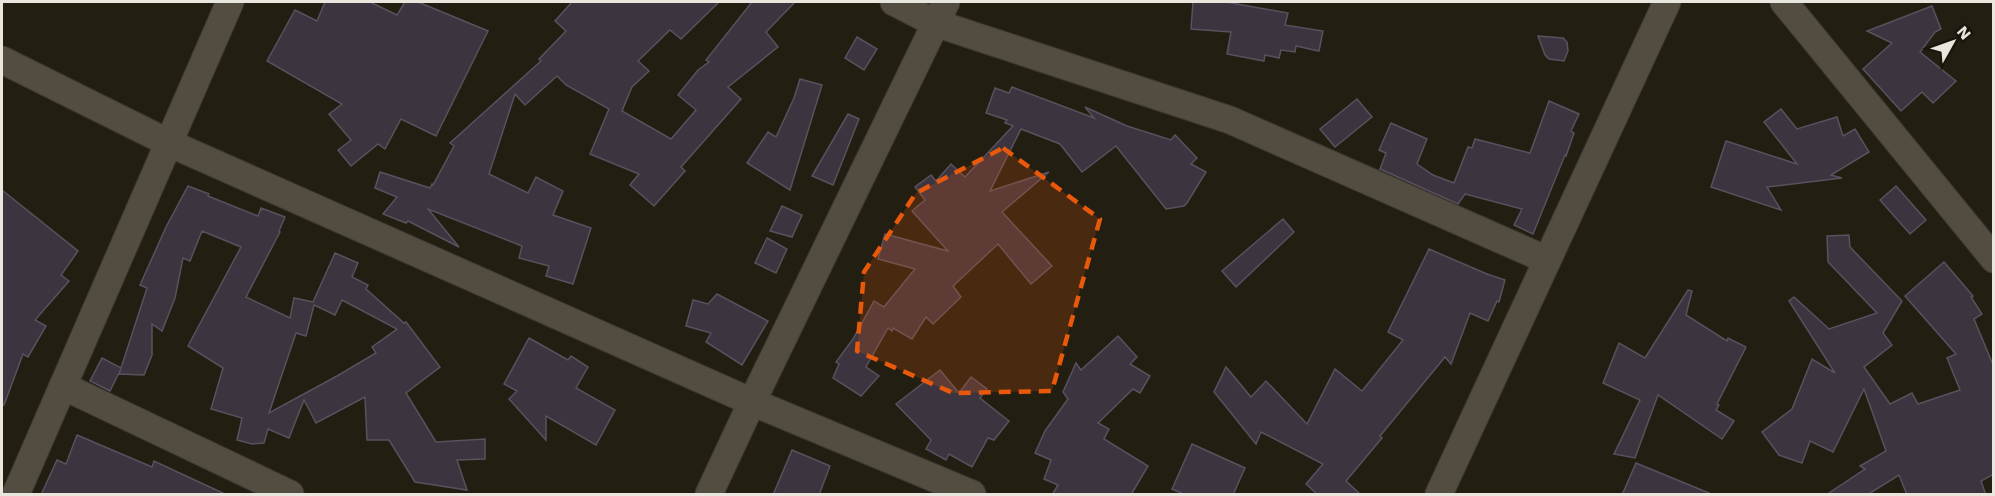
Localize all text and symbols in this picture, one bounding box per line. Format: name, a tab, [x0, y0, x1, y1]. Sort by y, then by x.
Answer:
north arrow	[1923, 12, 1983, 72]
text: N	[1953, 22, 1975, 43]

